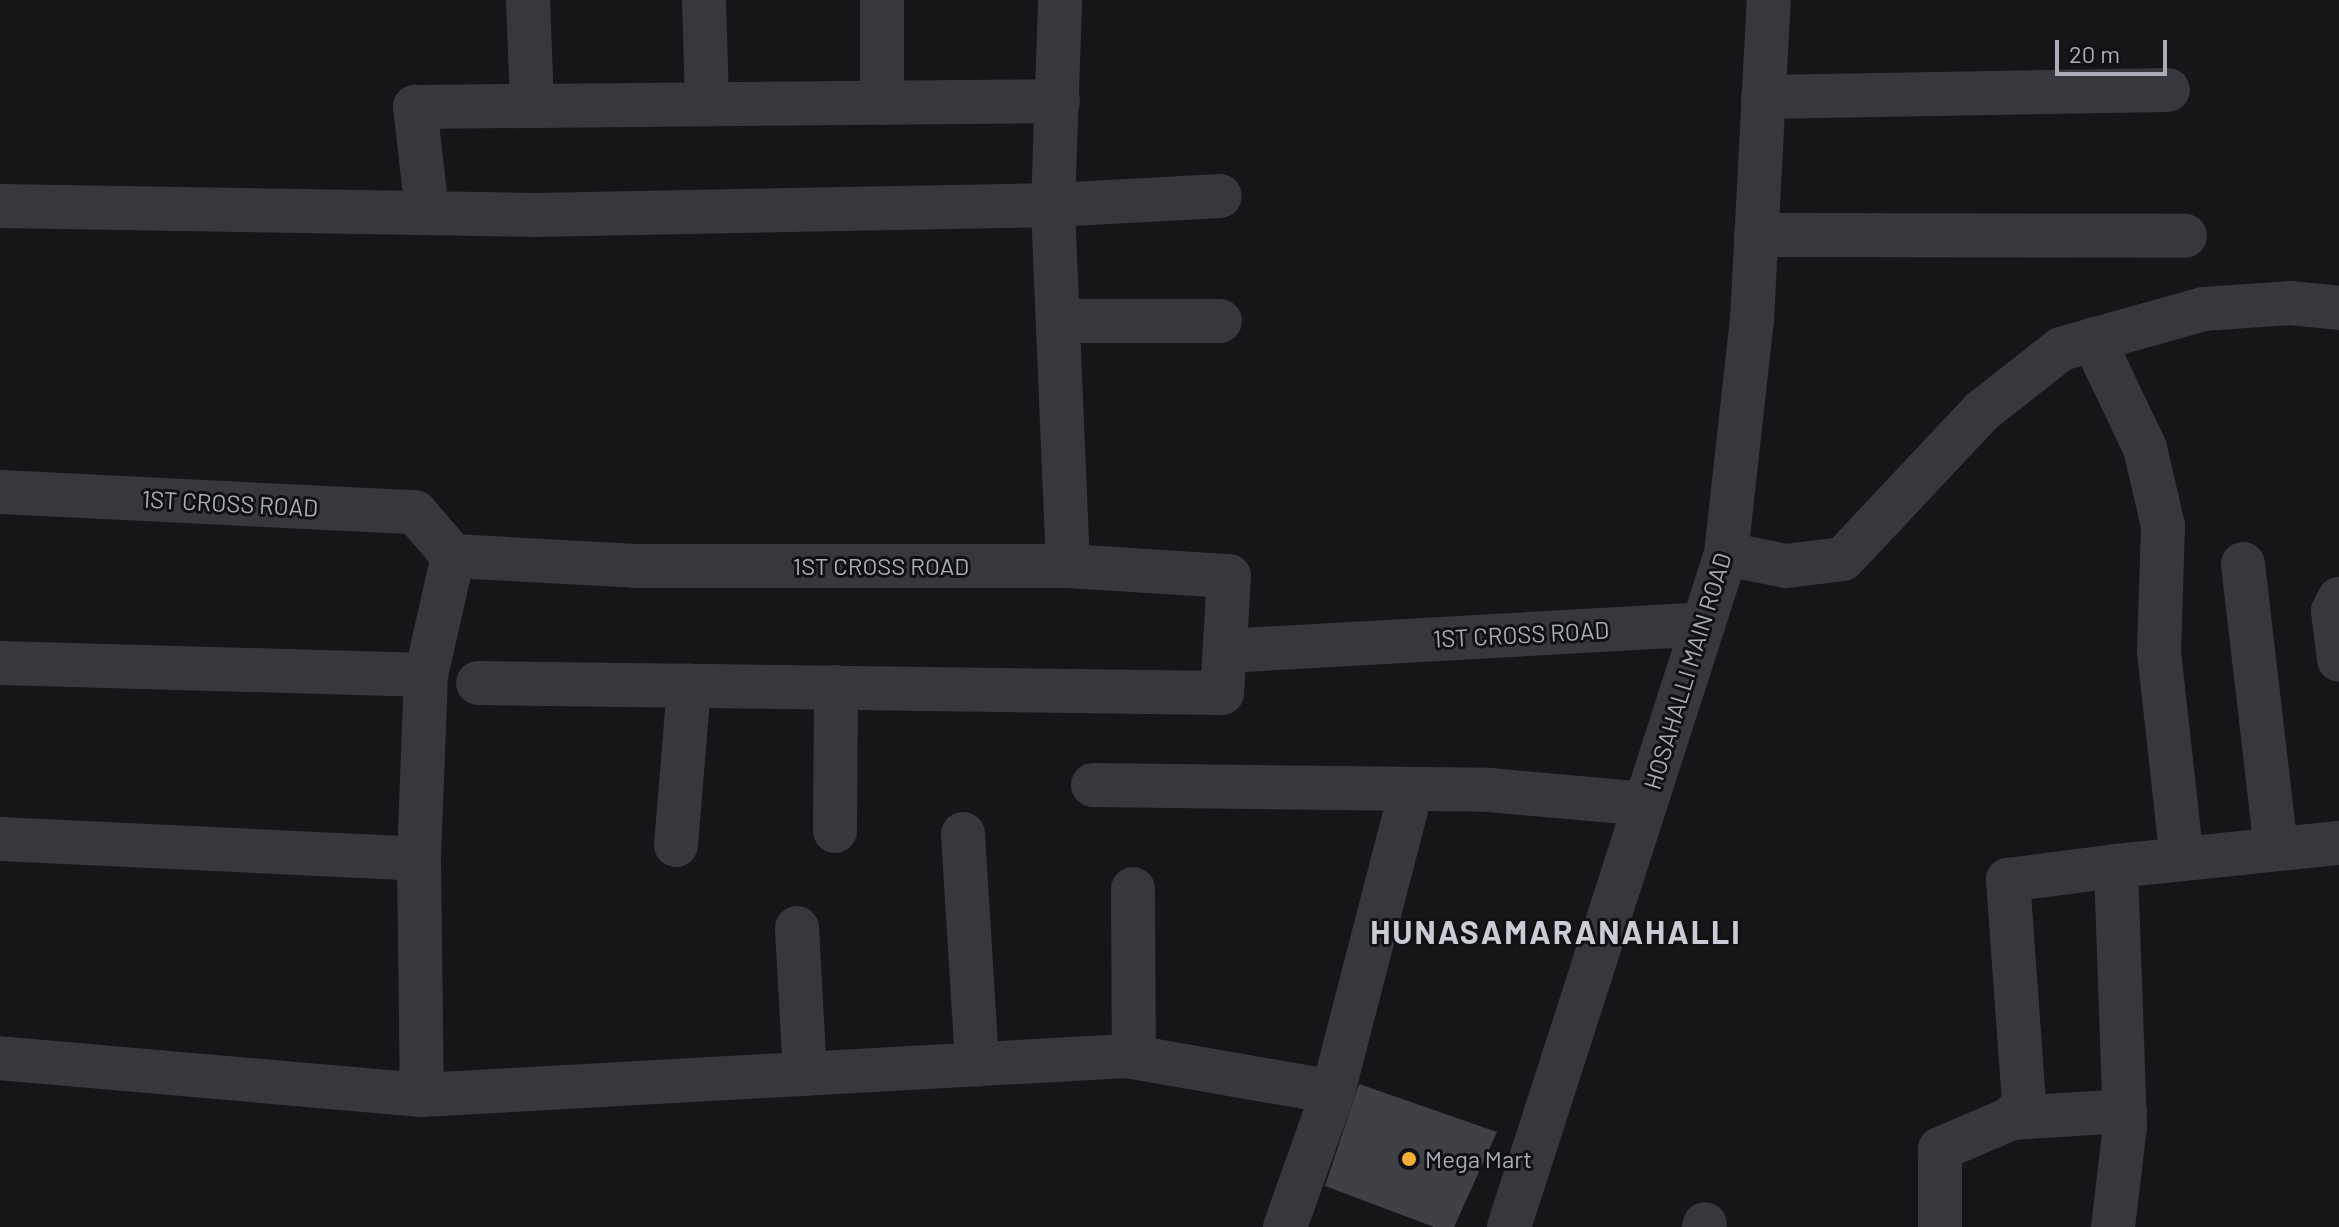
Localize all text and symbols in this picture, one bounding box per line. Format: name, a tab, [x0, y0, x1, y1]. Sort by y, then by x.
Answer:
scale bar	[2059, 24, 2171, 74]
text: 20 m	[2069, 39, 2120, 68]
street label: 1ST CROSS ROAD	[141, 484, 319, 522]
street label: HOSAHALLI MAIN ROAD	[1637, 549, 1737, 793]
street label: 1ST CROSS ROAD	[793, 552, 969, 580]
street label: 1ST CROSS ROAD	[1432, 615, 1610, 653]
district label: HUNASAMARANAHALLI	[1370, 912, 1742, 950]
place label: Mega Mart	[1425, 1145, 1532, 1173]
marker: Mega Mart	[1400, 1150, 1418, 1168]

